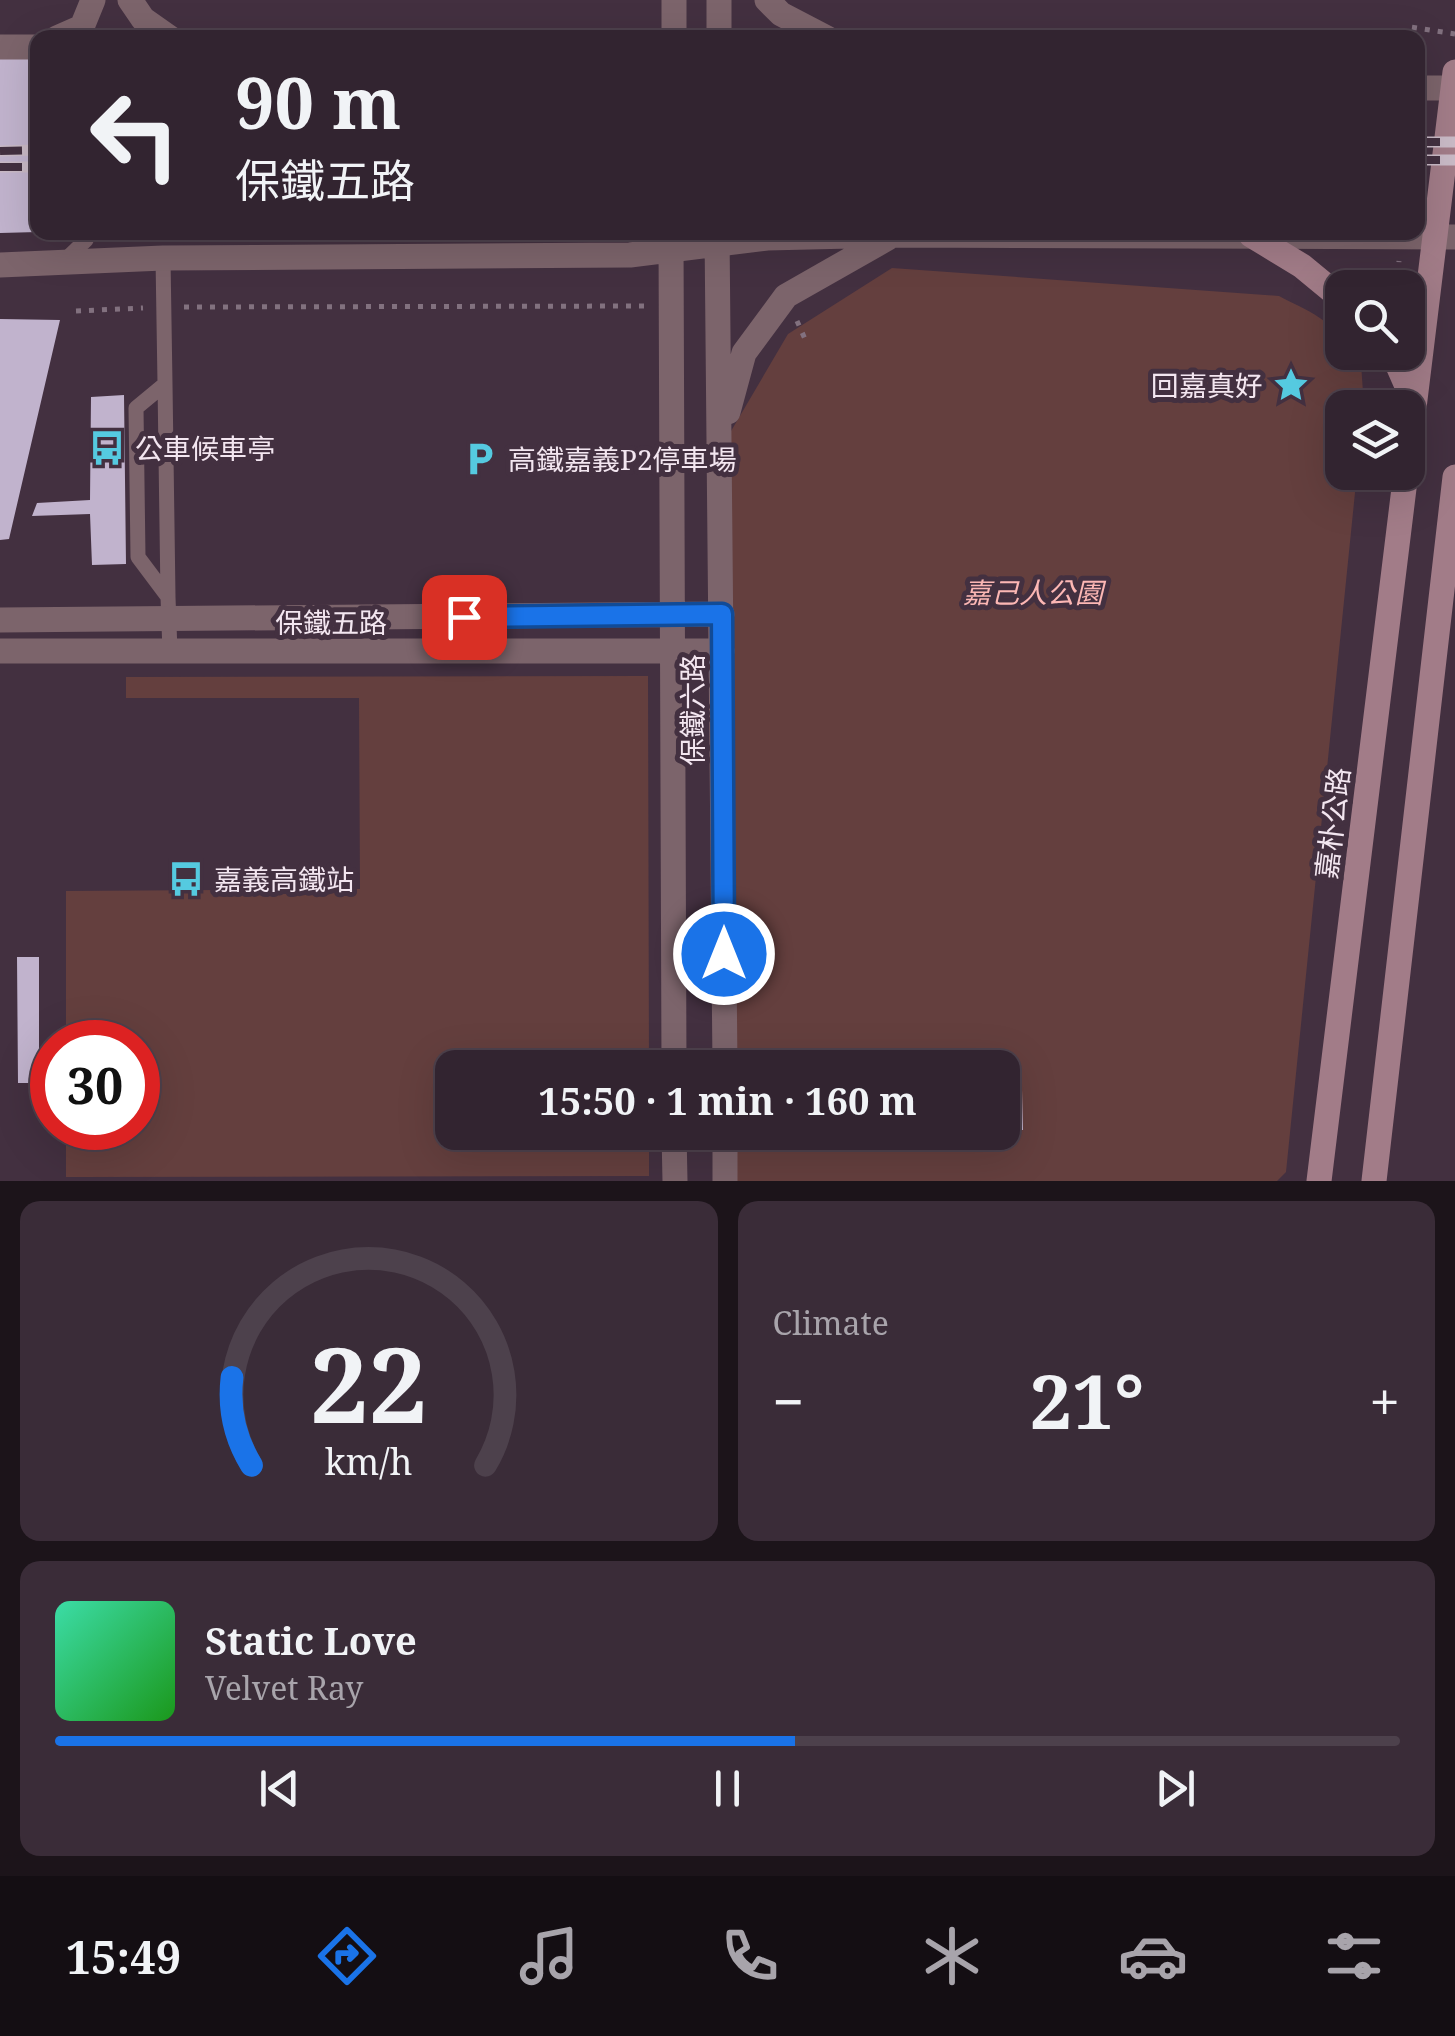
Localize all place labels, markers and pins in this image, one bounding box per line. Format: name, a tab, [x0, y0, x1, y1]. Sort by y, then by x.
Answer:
place label: 回嘉真好	[1151, 366, 1263, 404]
place icon: 回嘉真好	[1272, 366, 1310, 404]
bus stop icon: 公車候車亭	[88, 429, 126, 467]
place label: 公車候車亭	[135, 429, 275, 467]
parking icon: 高鐵嘉義P2停車場	[461, 440, 499, 478]
place label: 高鐵嘉義P2停車場	[508, 440, 737, 478]
pin	[422, 575, 507, 660]
bus stop icon: 嘉義高鐵站	[167, 860, 205, 898]
place label: 嘉義高鐵站	[214, 860, 354, 898]

